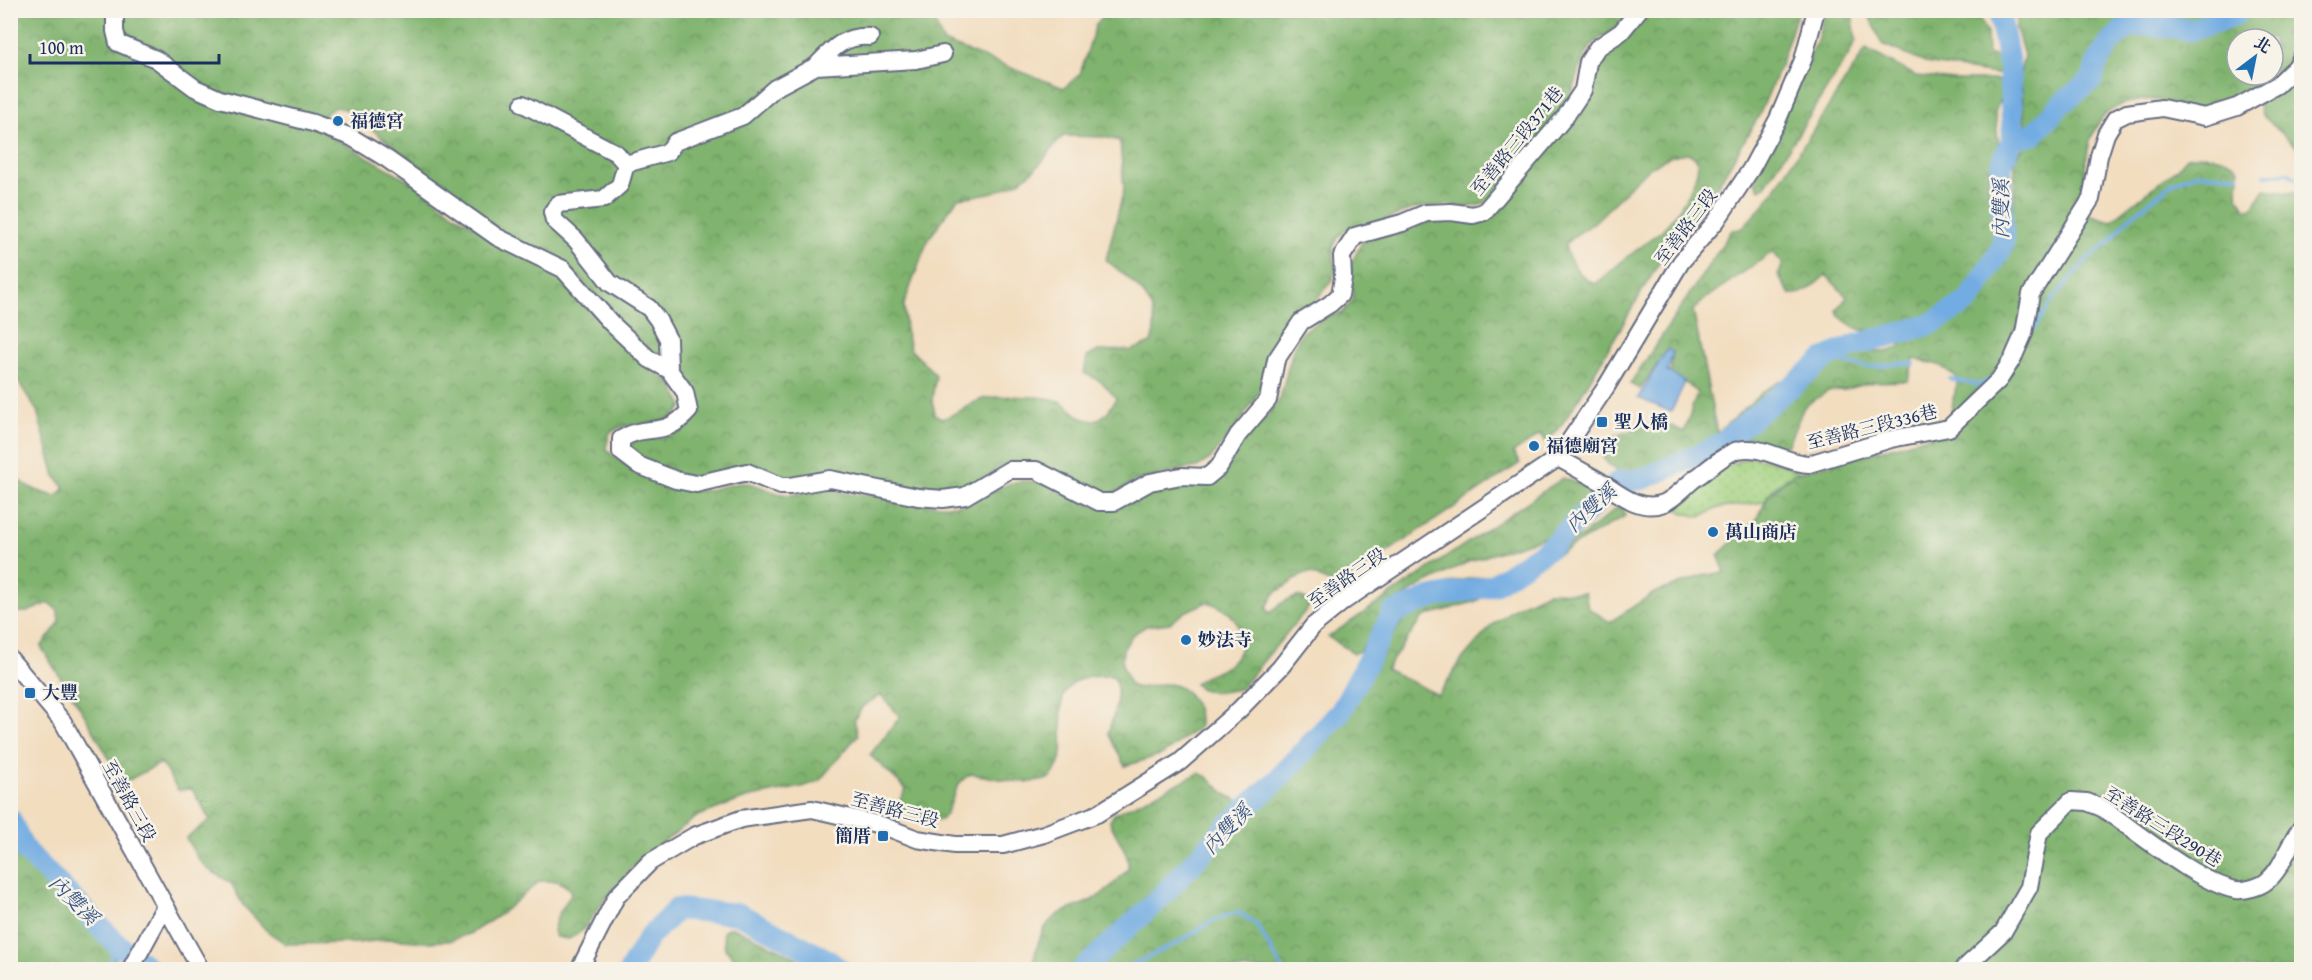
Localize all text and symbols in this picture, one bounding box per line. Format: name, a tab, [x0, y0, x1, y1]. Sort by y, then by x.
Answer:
scale bar	[30, 27, 219, 65]
north arrow	[2225, 27, 2285, 87]
text: 北	[2250, 30, 2276, 59]
text: 100 m	[39, 34, 84, 61]
street label: 至善路三段371巷	[1464, 80, 1569, 201]
place label: 福德宮	[350, 107, 404, 134]
marker: 福德宮	[331, 114, 345, 128]
water label: 內雙溪	[1986, 177, 2015, 239]
street label: 至善路三段	[1648, 183, 1723, 271]
street label: 至善路三段336巷	[1804, 397, 1940, 456]
place label: 聖人橋	[1614, 408, 1668, 435]
marker: 聖人橋	[1595, 415, 1609, 429]
place label: 福德廟宮	[1546, 432, 1618, 459]
marker: 福德廟宮	[1527, 439, 1541, 453]
water label: 內雙溪	[1559, 475, 1624, 538]
place label: 萬山商店	[1725, 518, 1797, 545]
marker: 萬山商店	[1706, 525, 1720, 539]
street label: 至善路三段	[1302, 541, 1391, 614]
place label: 妙法寺	[1198, 626, 1252, 653]
marker: 妙法寺	[1179, 633, 1193, 647]
place label: 大豐	[42, 679, 78, 706]
marker: 大豐	[23, 686, 37, 700]
street label: 至善路三段	[96, 755, 163, 847]
street label: 至善路三段290巷	[2099, 780, 2227, 874]
street label: 至善路三段	[848, 785, 942, 834]
water label: 內雙溪	[1195, 796, 1259, 860]
place label: 簡厝	[835, 822, 871, 849]
marker: 簡厝	[876, 829, 890, 843]
water label: 內雙溪	[43, 868, 107, 933]

